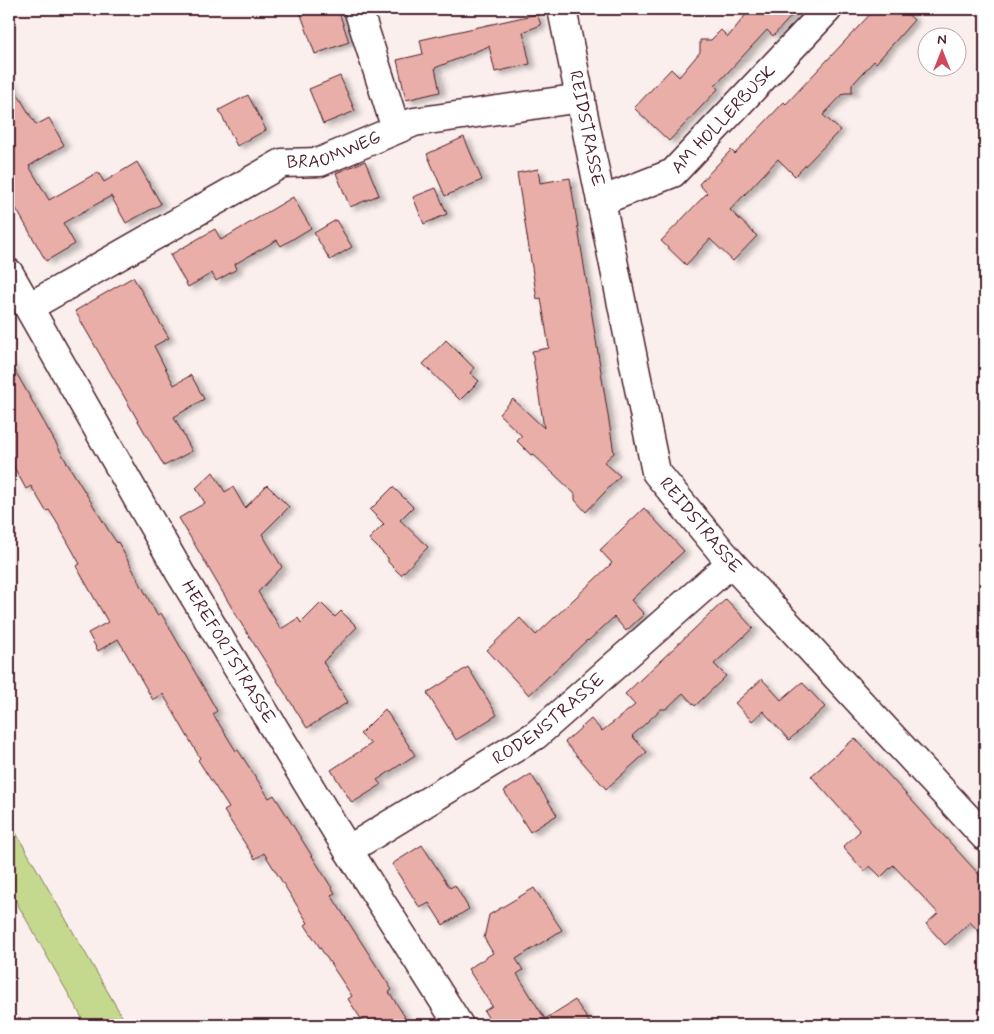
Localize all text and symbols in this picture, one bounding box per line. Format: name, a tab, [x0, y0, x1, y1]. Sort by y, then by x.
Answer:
north arrow	[916, 28, 966, 78]
text: N	[937, 31, 947, 49]
street label: AM HOLLERBUSK	[666, 59, 781, 179]
street label: REIDSTRASSE	[563, 68, 610, 189]
street label: BRAOMWEG	[286, 125, 385, 175]
street label: REIDSTRASSE	[653, 473, 747, 579]
street label: HEREFORTSTRASSE	[175, 576, 281, 729]
street label: RODENSTRASSE	[488, 668, 610, 771]

